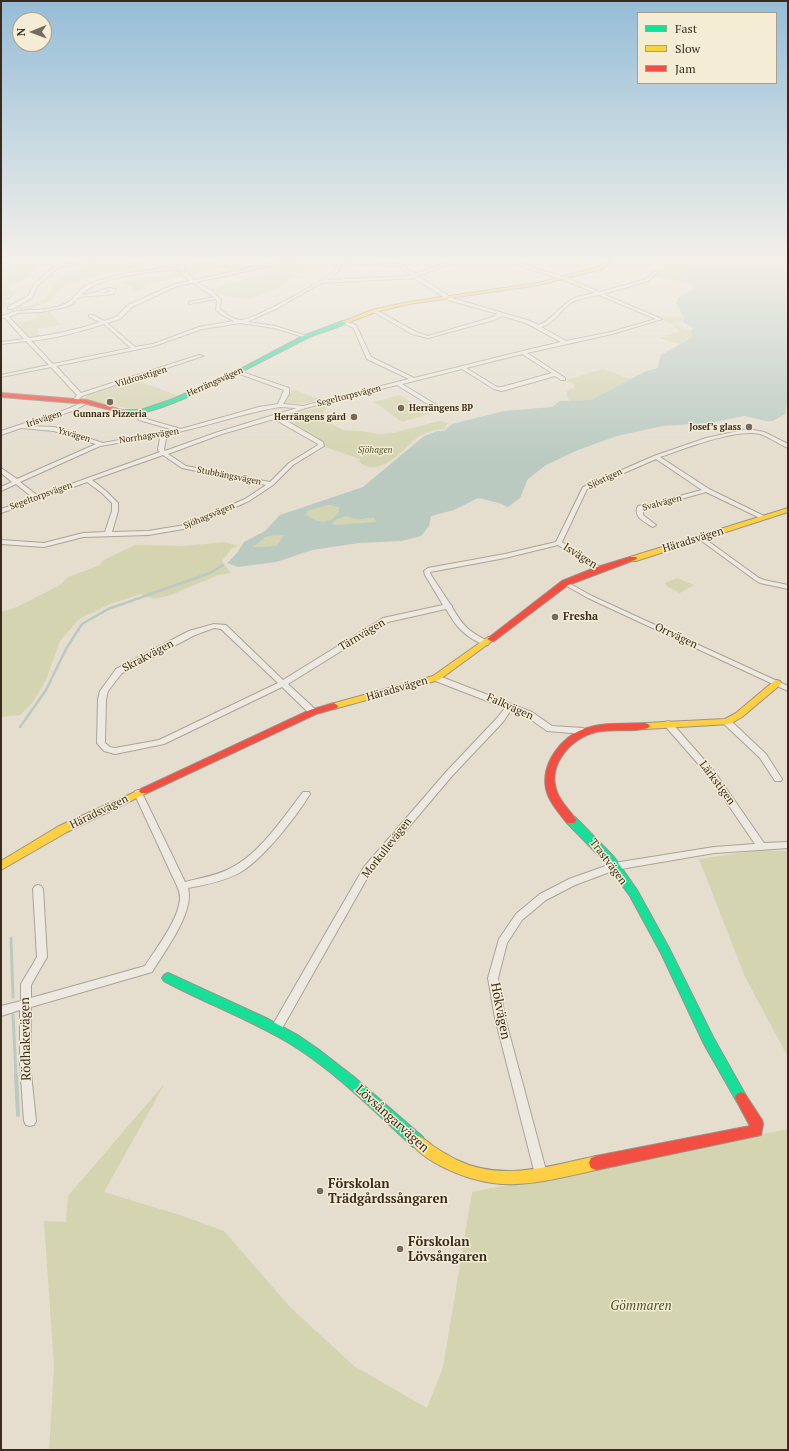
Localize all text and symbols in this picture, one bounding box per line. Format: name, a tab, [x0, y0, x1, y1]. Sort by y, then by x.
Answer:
north arrow	[12, 12, 52, 52]
legend	[637, 12, 777, 84]
text: Fast	[675, 21, 697, 36]
text: N	[14, 28, 28, 36]
text: Slow	[675, 41, 700, 56]
text: Jam	[675, 61, 696, 76]
street label: Vildrosstigen	[114, 364, 168, 390]
street label: Herrängsvägen	[185, 365, 245, 399]
street label: Segeltorpsvägen	[316, 383, 382, 409]
marker: Gunnars Pizzeria	[105, 397, 115, 407]
marker: Herrängens BP	[396, 403, 406, 413]
place label: Herrängens BP	[409, 403, 473, 413]
street label: Irisvägen	[25, 408, 63, 430]
place label: Gunnars Pizzeria	[73, 409, 147, 419]
place label: Herrängens gård	[274, 412, 346, 422]
marker: Herrängens gård	[349, 412, 359, 422]
place label: Josef’s glass	[689, 422, 741, 432]
marker: Josef’s glass	[744, 422, 754, 432]
street label: Yxvägen	[56, 425, 92, 445]
street label: Norrhagsvägen	[118, 426, 180, 446]
park label: Sjöhagen	[358, 445, 392, 455]
street label: Stubbängsvägen	[196, 464, 262, 488]
street label: Sjöstigen	[586, 466, 624, 492]
street label: Segeltorpsvägen	[8, 480, 74, 512]
street label: Svalvägen	[641, 493, 683, 513]
street label: Sjöhagsvägen	[182, 500, 236, 532]
street label: Häradsvägen	[661, 524, 725, 556]
street label: Isvägen	[561, 540, 599, 572]
place label: Fresha	[563, 610, 598, 624]
marker: Fresha	[550, 612, 560, 622]
street label: Tärnvägen	[336, 616, 388, 654]
street label: Orrvägen	[652, 620, 700, 652]
street label: Skrakvägen	[120, 637, 176, 675]
street label: Häradsvägen	[365, 674, 429, 704]
street label: Falkvägen	[485, 691, 535, 723]
street label: Lärkstigen	[696, 758, 738, 808]
street label: Häradsvägen	[68, 792, 130, 832]
street label: Morkullevägen	[359, 815, 415, 881]
street label: Trastvägen	[586, 836, 630, 888]
street label: Hökvägen	[487, 981, 513, 1041]
street label: Rödhakevägen	[17, 997, 35, 1081]
street label: Lövsångarvägen	[352, 1082, 432, 1156]
place label: Förskolan Trädgårdssångaren	[328, 1176, 448, 1207]
marker: Förskolan Trädgårdssångaren	[315, 1186, 325, 1196]
place label: Förskolan Lövsångaren	[408, 1234, 487, 1265]
marker: Förskolan Lövsångaren	[395, 1244, 405, 1254]
park label: Gömmaren	[610, 1298, 672, 1314]

